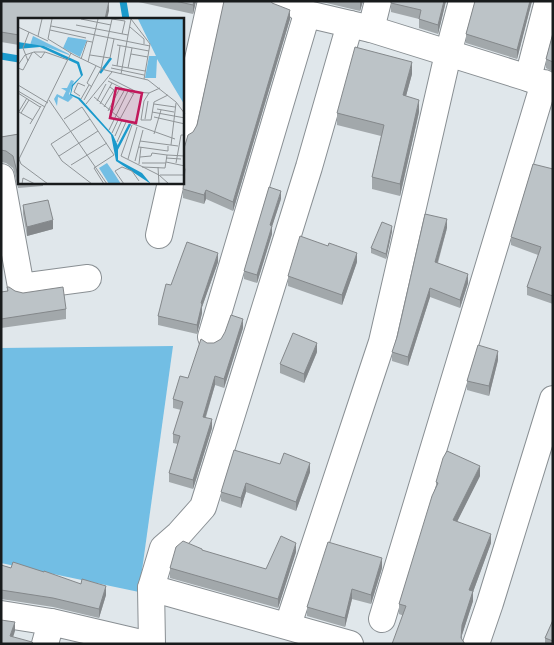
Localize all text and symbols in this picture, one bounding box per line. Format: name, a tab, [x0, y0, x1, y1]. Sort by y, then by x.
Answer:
inset map	[18, 18, 184, 184]

